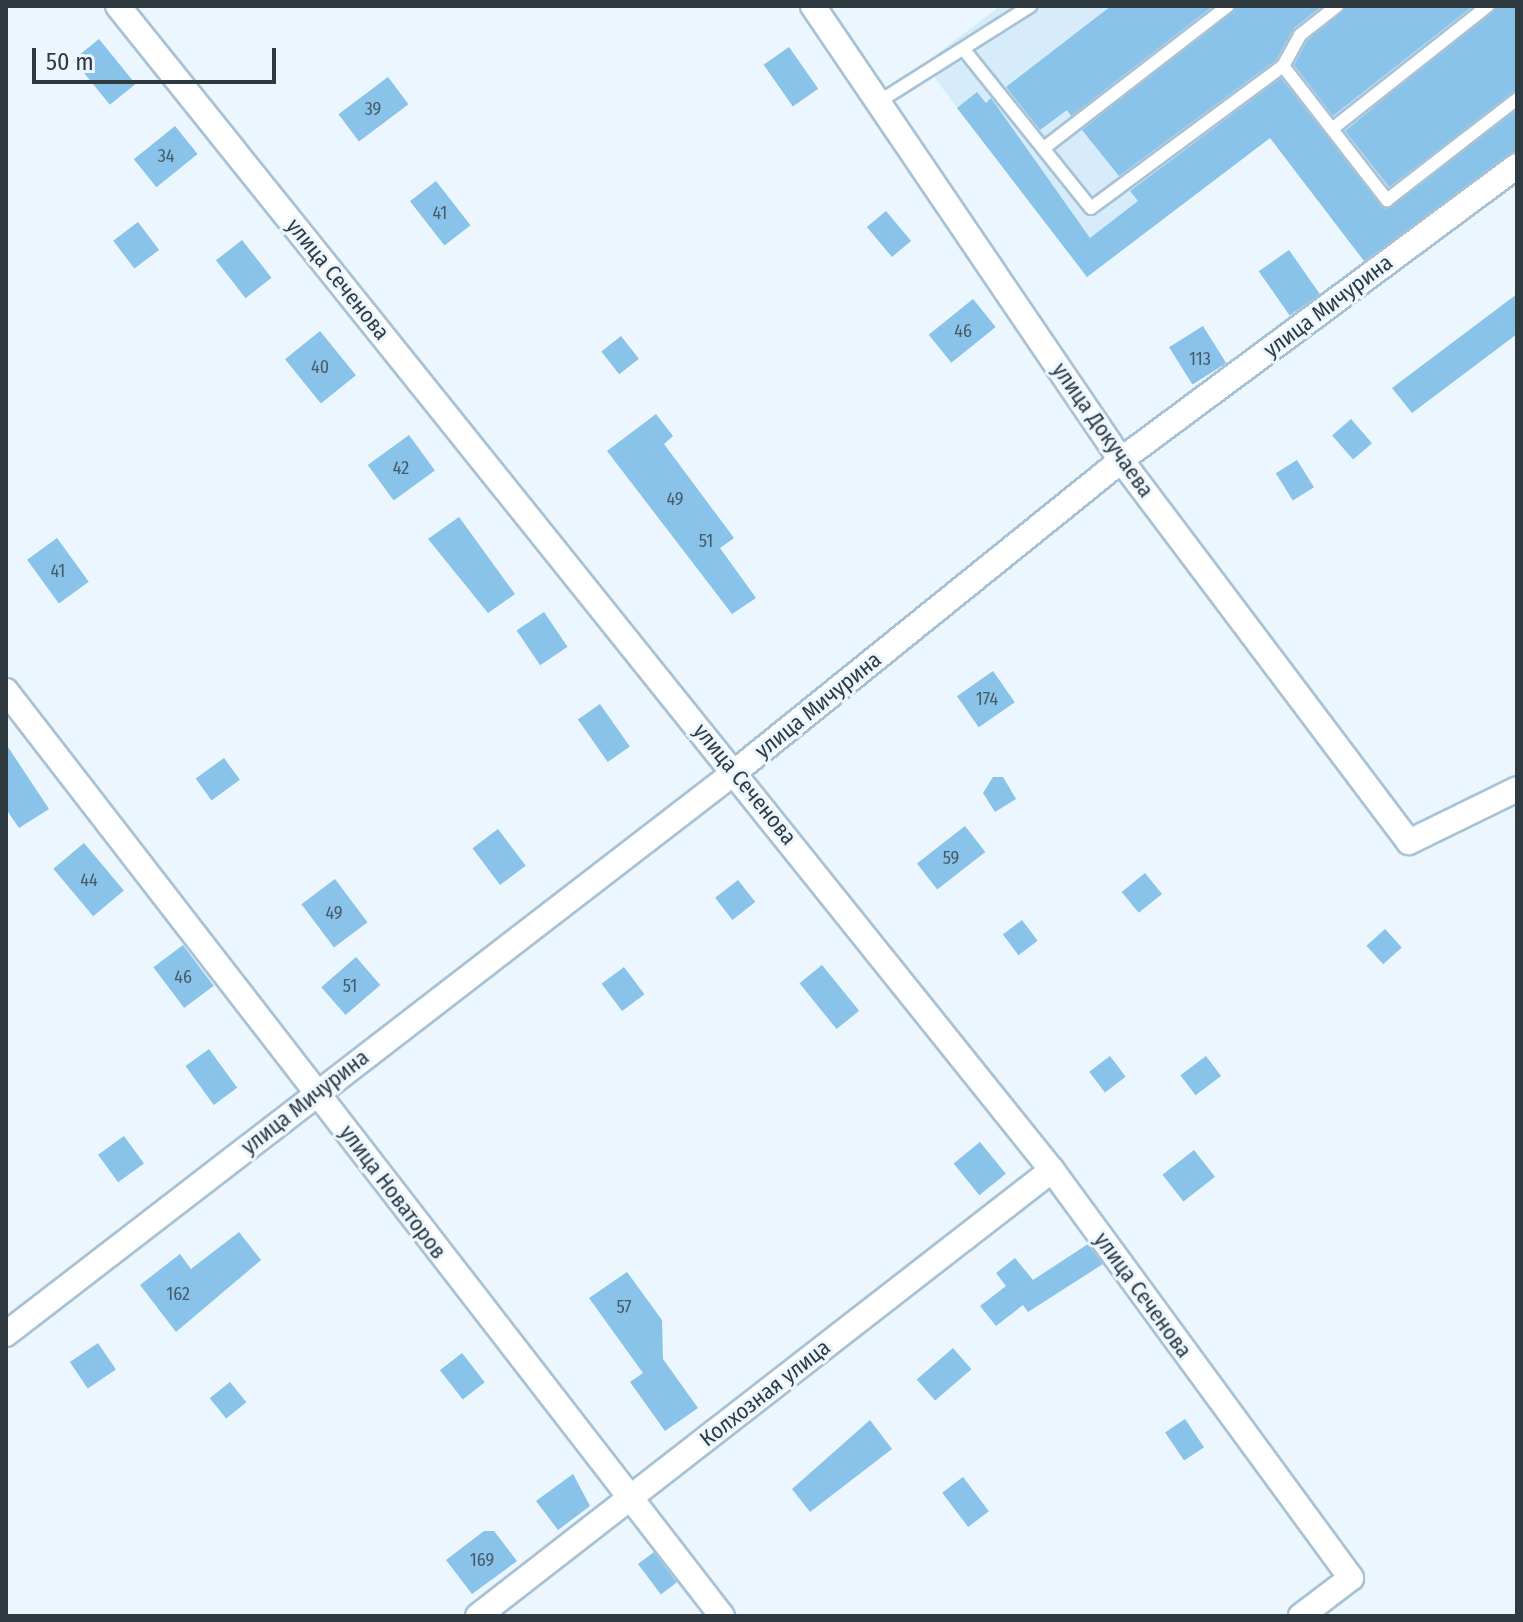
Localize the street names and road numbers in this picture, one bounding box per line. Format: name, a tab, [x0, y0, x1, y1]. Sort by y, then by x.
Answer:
street label: улица Сеченова	[281, 213, 395, 345]
street label: улица Мичурина	[1258, 249, 1398, 363]
street label: улица Докучаева	[1047, 358, 1159, 502]
street label: улица Мичурина	[750, 646, 886, 764]
street label: улица Сеченова	[688, 718, 802, 850]
street label: улица Мичурина	[236, 1044, 374, 1160]
street label: улица Новаторов	[334, 1120, 452, 1264]
street label: улица Сеченова	[1089, 1227, 1197, 1363]
street label: Колхозная улица	[695, 1334, 835, 1452]

